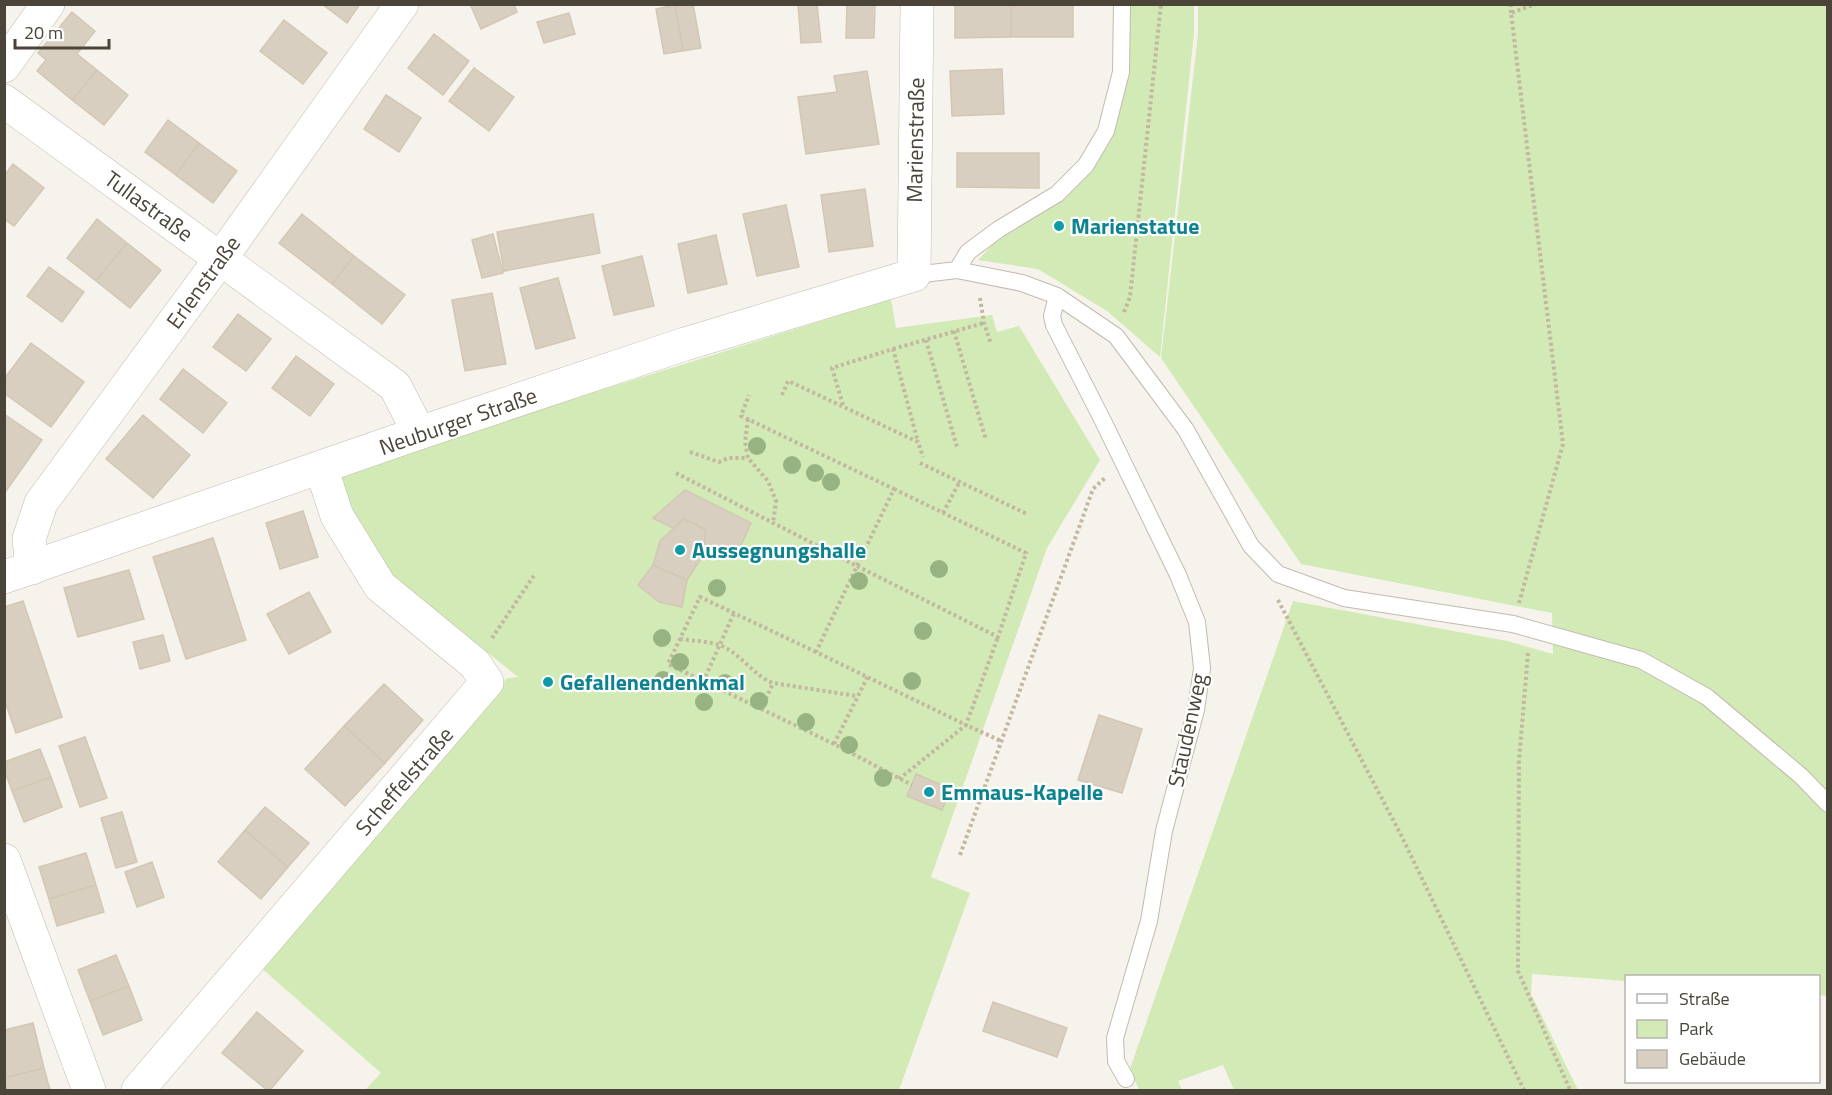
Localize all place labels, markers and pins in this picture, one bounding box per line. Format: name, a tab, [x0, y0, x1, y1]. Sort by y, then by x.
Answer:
place label: Marienstatue	[1071, 209, 1199, 243]
marker: Marienstatue	[1052, 219, 1066, 233]
place label: Aussegnungshalle	[692, 533, 866, 567]
marker: Aussegnungshalle	[673, 543, 687, 557]
place label: Gefallenendenkmal	[560, 665, 745, 699]
marker: Gefallenendenkmal	[541, 675, 555, 689]
place label: Emmaus-Kapelle	[941, 775, 1103, 809]
marker: Emmaus-Kapelle	[922, 785, 936, 799]

